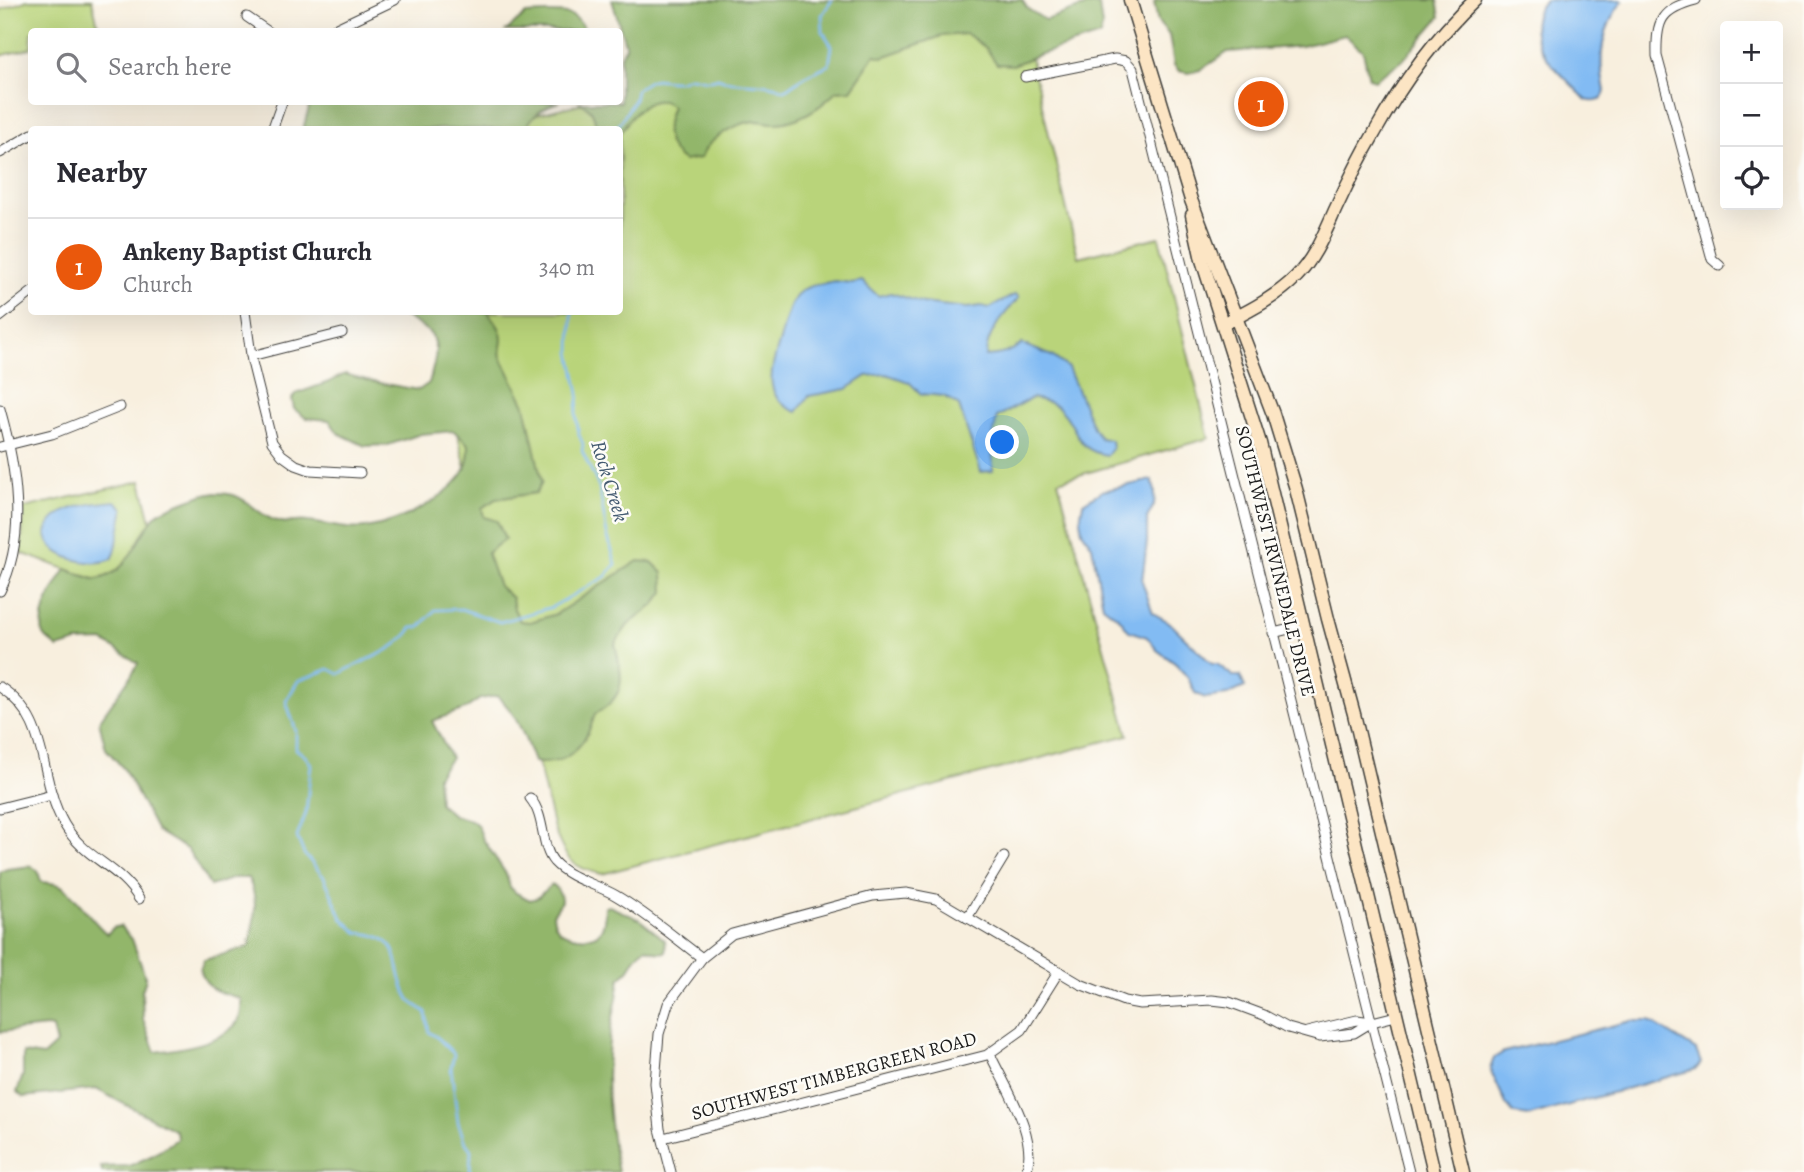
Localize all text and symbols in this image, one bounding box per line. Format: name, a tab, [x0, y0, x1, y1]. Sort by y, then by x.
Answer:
map controls	[1720, 21, 1783, 210]
button: +	[1720, 21, 1783, 84]
search box	[28, 28, 623, 105]
icon: search	[52, 48, 90, 86]
text: Search here	[108, 49, 232, 84]
pin: 1	[1238, 78, 1284, 130]
button: −	[1720, 84, 1783, 147]
button: locate	[1720, 147, 1783, 210]
text: Nearby	[56, 152, 147, 192]
text: Ankeny Baptist Church	[123, 234, 372, 269]
text: 1	[75, 252, 83, 283]
text: 340 m	[539, 252, 595, 283]
text: Church	[123, 269, 193, 300]
street label: SOUTHWEST IRVINEDALE DRIVE	[1229, 423, 1321, 699]
your location	[985, 425, 1019, 459]
water label: Rock Creek	[584, 437, 636, 525]
street label: SOUTHWEST TIMBERGREEN ROAD	[688, 1025, 980, 1127]

